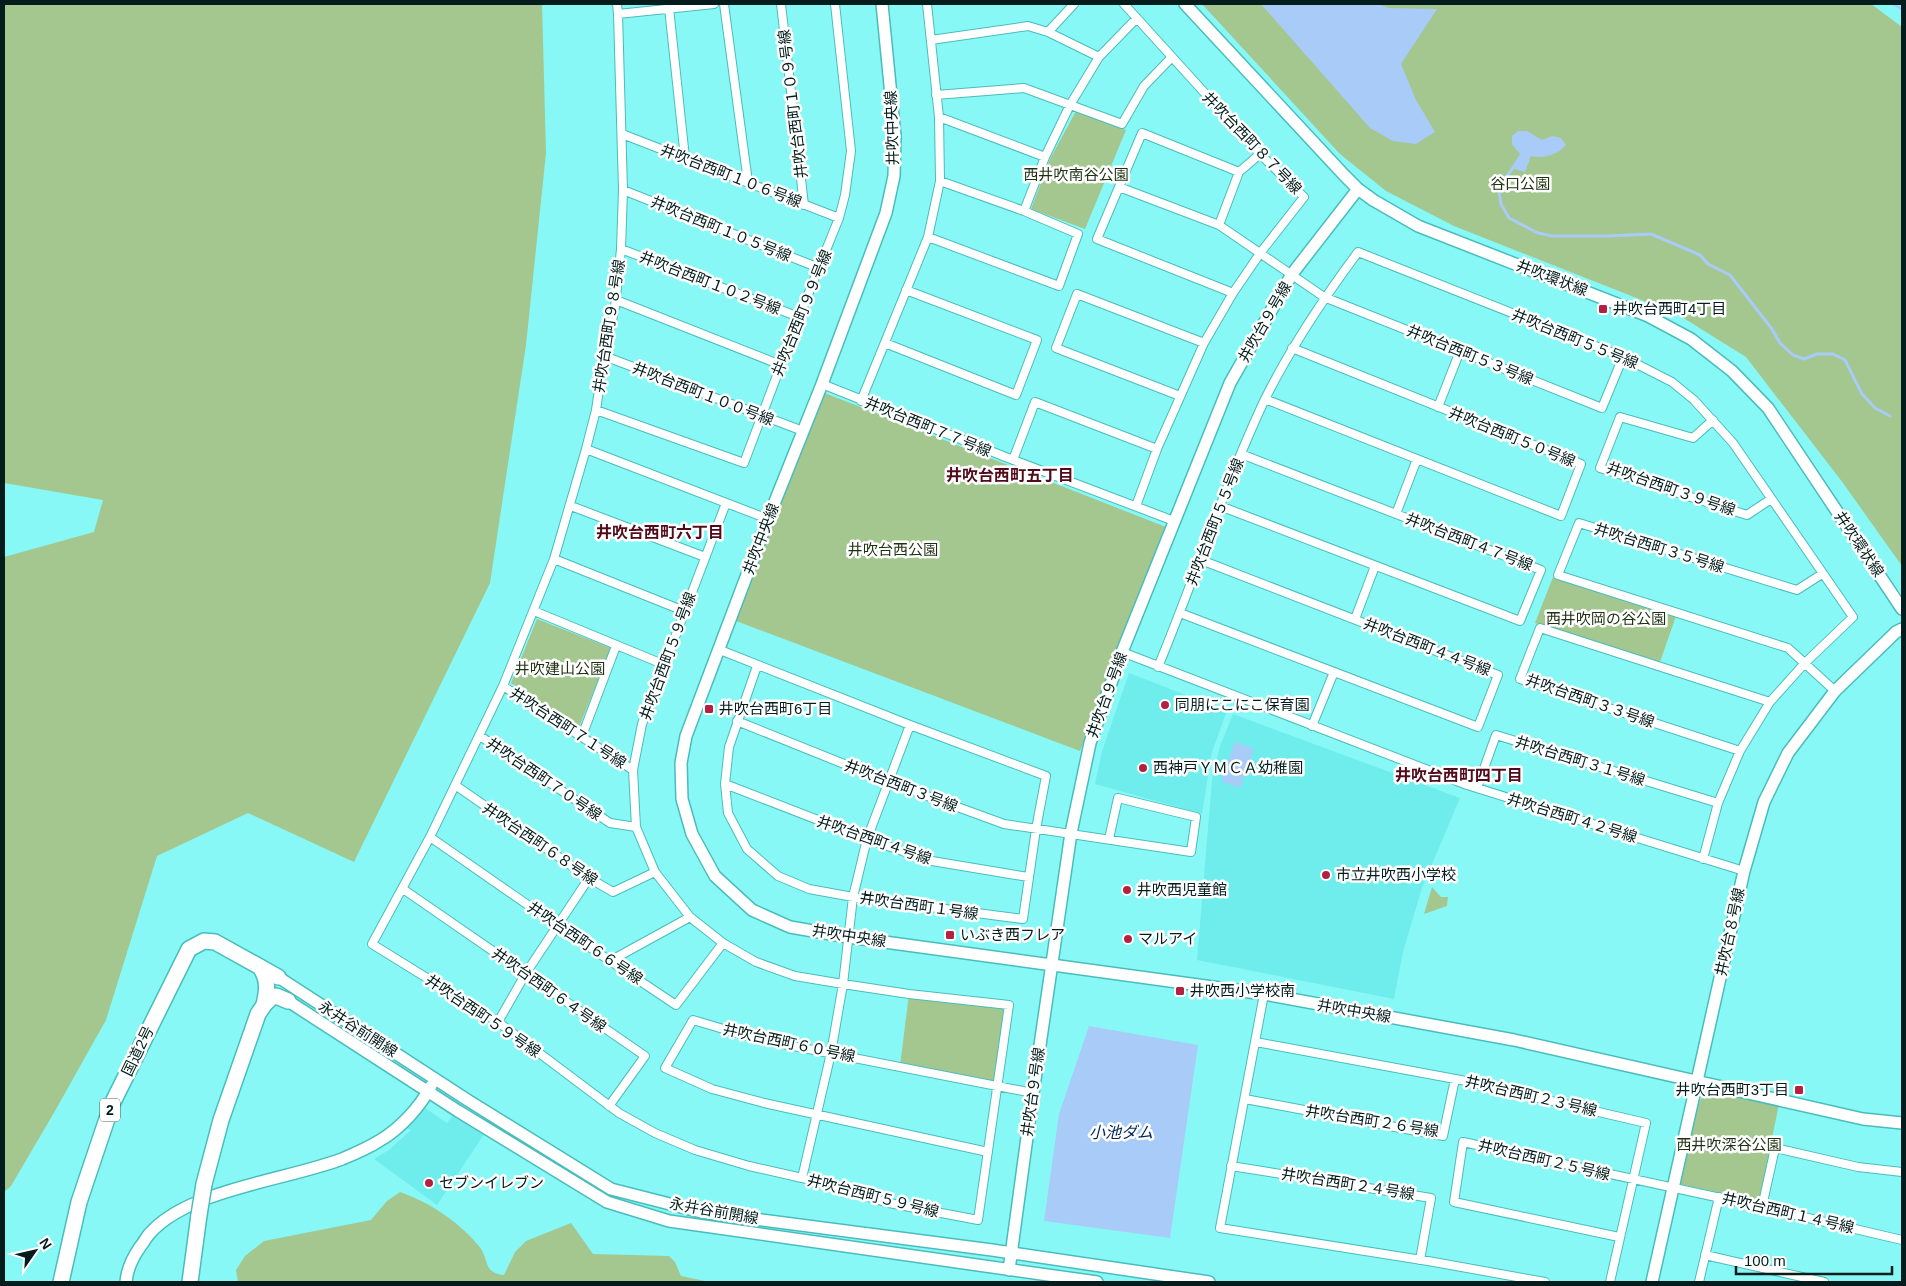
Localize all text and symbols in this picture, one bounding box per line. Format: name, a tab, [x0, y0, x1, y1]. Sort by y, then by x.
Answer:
street label: 井吹台西町１０９号線	[775, 29, 810, 180]
street label: 井吹台西町８７号線	[1199, 88, 1305, 197]
street label: 井吹中央線	[882, 90, 901, 166]
street label: 井吹台西町１０６号線	[658, 141, 804, 210]
park label: 西井吹南谷公園	[1023, 166, 1129, 183]
park label: 谷口公園	[1490, 175, 1550, 192]
street label: 井吹台西町１０５号線	[648, 193, 794, 265]
street label: 井吹台西町９９号線	[768, 247, 835, 379]
street label: 井吹台西町１０２号線	[637, 248, 783, 317]
street label: 井吹環状線	[1514, 256, 1590, 299]
street label: 井吹台西町９８号線	[590, 258, 627, 394]
street label: 井吹台９号線	[1235, 279, 1294, 365]
place label: 井吹台西町4丁目	[1613, 300, 1726, 317]
marker: 井吹台西町4丁目	[1597, 303, 1609, 315]
street label: 井吹台西町５５号線	[1509, 305, 1641, 372]
street label: 井吹台西町５３号線	[1404, 321, 1536, 388]
street label: 井吹台西町１００号線	[630, 359, 776, 428]
street label: 井吹台西町７７号線	[862, 393, 994, 460]
street label: 井吹台西町５０号線	[1446, 403, 1578, 470]
street label: 井吹台西町５５号線	[1182, 456, 1247, 588]
street label: 井吹台西町３９号線	[1605, 459, 1738, 519]
district label: 井吹台西町五丁目	[946, 466, 1074, 484]
street label: 井吹中央線	[739, 501, 782, 577]
street label: 井吹環状線	[1831, 508, 1887, 580]
street label: 井吹台西町４７号線	[1403, 509, 1535, 574]
street label: 井吹台西町３５号線	[1592, 520, 1726, 575]
district label: 井吹台西町六丁目	[596, 523, 724, 541]
park label: 井吹台西公園	[848, 541, 938, 558]
street label: 井吹台西町５９号線	[636, 589, 699, 722]
park label: 西井吹岡の谷公園	[1546, 610, 1666, 627]
street label: 井吹台西町４４号線	[1361, 614, 1493, 679]
street label: 井吹台９号線	[1083, 650, 1130, 740]
park label: 井吹建山公園	[515, 660, 605, 677]
street label: 井吹台西町３３号線	[1524, 671, 1657, 731]
street label: 井吹台西町７１号線	[507, 684, 630, 771]
place label: 同朋にこにこ保育園	[1175, 696, 1309, 713]
marker: 同朋にこにこ保育園	[1159, 699, 1171, 711]
place label: 井吹台西町6丁目	[719, 700, 832, 717]
marker: 井吹台西町6丁目	[703, 703, 715, 715]
street label: 井吹台西町３１号線	[1513, 733, 1647, 788]
street label: 井吹台西町７０号線	[484, 734, 605, 823]
street label: 井吹台西町３号線	[842, 756, 960, 815]
place label: 西神戸ＹＭＣＡ幼稚園	[1153, 759, 1303, 776]
marker: 西神戸ＹＭＣＡ幼稚園	[1137, 762, 1149, 774]
district label: 井吹台西町四丁目	[1395, 766, 1523, 784]
street label: 井吹台西町４２号線	[1505, 790, 1639, 845]
street label: 井吹台西町６８号線	[480, 799, 601, 888]
street label: 井吹台西町４号線	[815, 812, 934, 867]
place label: 市立井吹西小学校	[1336, 866, 1456, 883]
marker: 市立井吹西小学校	[1320, 869, 1332, 881]
place label: 井吹西児童館	[1137, 881, 1227, 898]
marker: 井吹西児童館	[1121, 884, 1133, 896]
street label: 井吹台８号線	[1712, 886, 1747, 978]
street label: 井吹台西町１号線	[858, 889, 980, 922]
street label: 井吹台西町６６号線	[525, 898, 646, 987]
street label: 井吹中央線	[811, 921, 887, 950]
place label: いぶき西フレア	[960, 926, 1065, 943]
marker: いぶき西フレア	[944, 929, 956, 941]
place label: マルアイ	[1138, 930, 1197, 947]
marker: マルアイ	[1122, 933, 1134, 945]
street label: 井吹台西町６４号線	[489, 944, 609, 1035]
street label: 井吹台西町５９号線	[423, 971, 544, 1060]
place label: 井吹西小学校南	[1190, 982, 1295, 999]
marker: 井吹西小学校南	[1174, 985, 1186, 997]
street label: 井吹中央線	[1316, 996, 1393, 1025]
street label: 永井谷前開線	[316, 997, 401, 1060]
street label: 井吹台西町６０号線	[721, 1020, 857, 1065]
street label: 国道2号	[118, 1023, 157, 1078]
street label: 井吹台９号線	[1018, 1046, 1047, 1138]
street label: 井吹台西町２３号線	[1463, 1072, 1599, 1119]
place label: 井吹台西町3丁目	[1676, 1081, 1789, 1098]
marker: 井吹台西町3丁目	[1793, 1084, 1805, 1096]
road number: 2	[100, 1098, 120, 1122]
street label: 井吹台西町２６号線	[1304, 1102, 1440, 1139]
water label: 小池ダム	[1089, 1124, 1153, 1141]
street label: 井吹台西町２５号線	[1476, 1136, 1612, 1183]
park label: 西井吹深谷公園	[1676, 1136, 1782, 1153]
street label: 井吹台西町２４号線	[1280, 1165, 1416, 1202]
street label: 井吹台西町５９号線	[806, 1171, 941, 1220]
place label: セブンイレブン	[439, 1174, 544, 1191]
marker: セブンイレブン	[423, 1177, 435, 1189]
street label: 井吹台西町１４号線	[1720, 1189, 1856, 1236]
street label: 永井谷前開線	[668, 1194, 760, 1227]
north arrow	[10, 1226, 60, 1276]
text: N	[36, 1235, 55, 1252]
scale bar	[1736, 1244, 1892, 1276]
text: 100 m	[1744, 1252, 1786, 1269]

